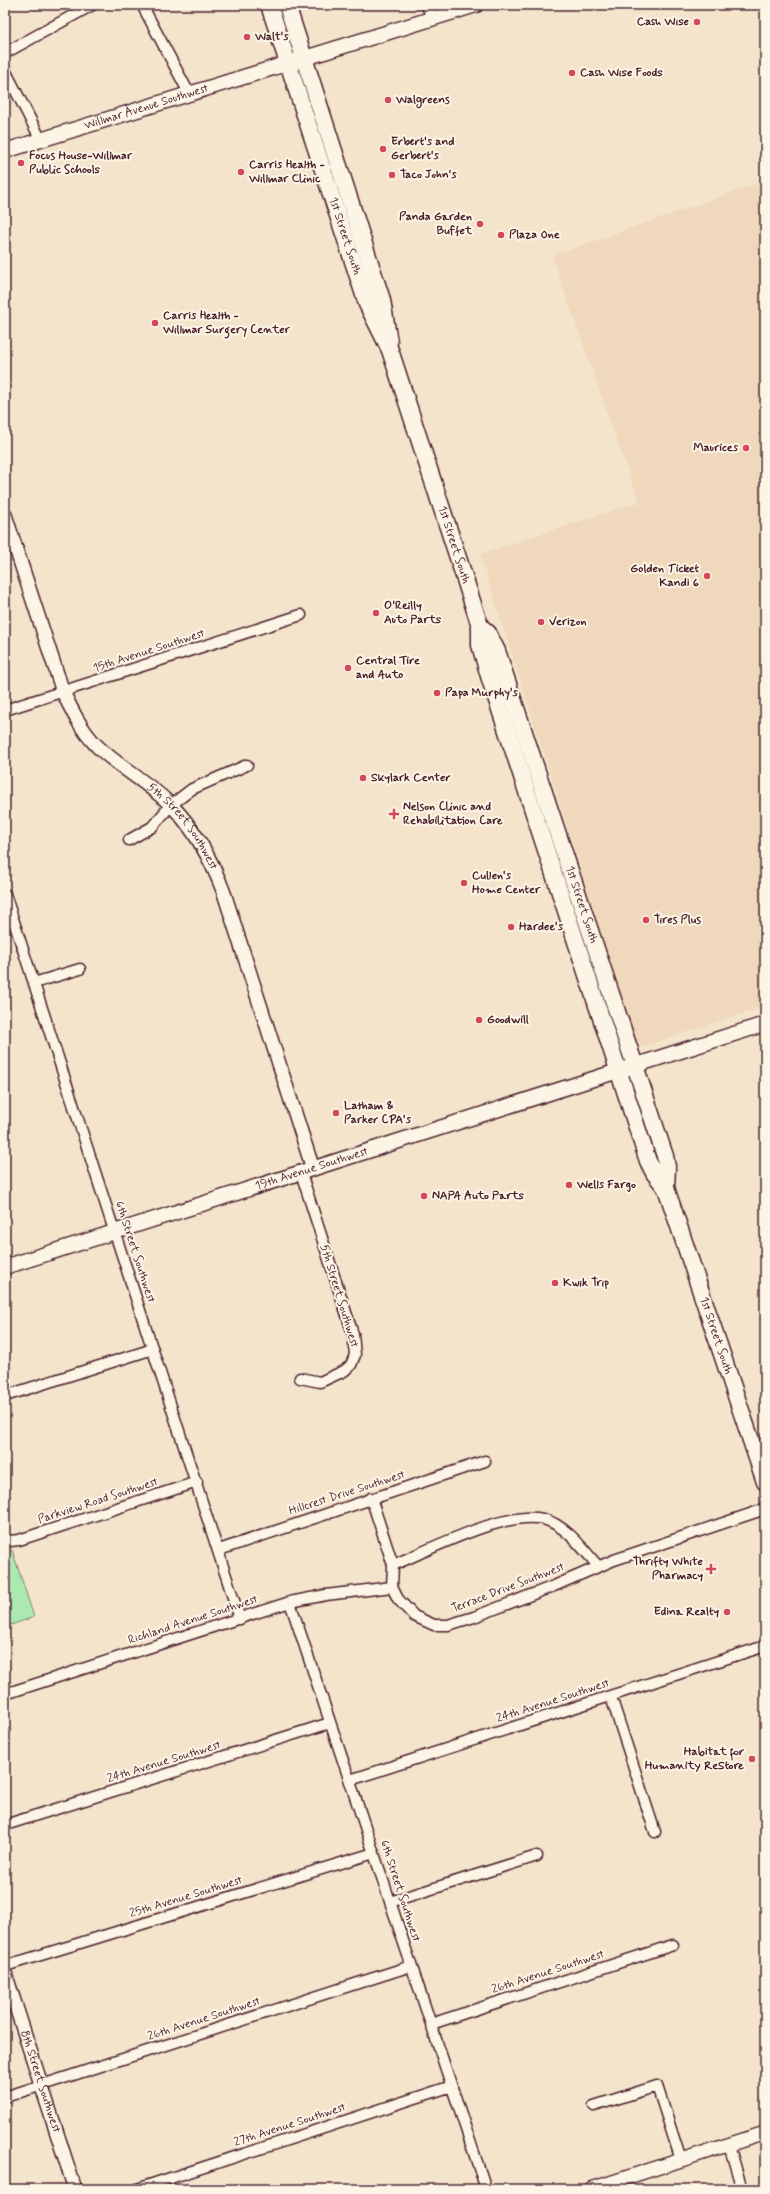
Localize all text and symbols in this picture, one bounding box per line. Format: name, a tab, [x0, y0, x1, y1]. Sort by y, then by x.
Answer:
place label: Cash Wise	[637, 14, 690, 30]
marker: Cash Wise	[692, 17, 702, 27]
place label: Walt's	[254, 29, 289, 45]
marker: Walt's	[242, 32, 252, 42]
place label: Cash Wise Foods	[580, 65, 663, 81]
marker: Cash Wise Foods	[567, 68, 577, 78]
street label: Willmar Avenue Southwest	[82, 80, 211, 134]
place label: Walgreens	[395, 92, 450, 109]
marker: Walgreens	[383, 95, 393, 105]
place label: Erbert's and Gerbert's	[391, 134, 455, 164]
marker: Erbert's and Gerbert's	[378, 144, 388, 154]
place label: Focus House-Willmar Public Schools	[29, 148, 133, 178]
place label: Carris Health - Willmar Clinic	[248, 157, 326, 187]
marker: Focus House-Willmar Public Schools	[16, 158, 26, 168]
marker: Carris Health - Willmar Clinic	[236, 167, 246, 177]
place label: Taco John's	[400, 167, 457, 183]
marker: Taco John's	[387, 170, 397, 180]
street label: 1st Street South	[324, 195, 365, 277]
place label: Panda Garden Buffet	[399, 209, 473, 239]
marker: Panda Garden Buffet	[475, 219, 485, 229]
place label: Plaza One	[509, 227, 560, 243]
marker: Plaza One	[496, 230, 506, 240]
place label: Carris Health - Willmar Surgery Center	[162, 308, 291, 339]
marker: Carris Health - Willmar Surgery Center	[150, 318, 160, 328]
place label: Maurices	[693, 440, 739, 456]
marker: Maurices	[741, 443, 751, 453]
street label: 1st Street South	[434, 504, 474, 586]
place label: Golden Ticket Kandi 6	[630, 561, 699, 591]
marker: Golden Ticket Kandi 6	[702, 571, 712, 581]
place label: O'Reilly Auto Parts	[384, 598, 442, 628]
marker: O'Reilly Auto Parts	[371, 608, 381, 618]
place label: Verizon	[549, 614, 587, 630]
marker: Verizon	[536, 617, 546, 627]
street label: 15th Avenue Southwest	[91, 625, 208, 677]
place label: Central Tire and Auto	[356, 653, 420, 683]
marker: Central Tire and Auto	[343, 663, 353, 673]
place label: Papa Murphy's	[445, 685, 519, 701]
marker: Papa Murphy's	[432, 688, 442, 698]
place label: Skylark Center	[371, 770, 450, 786]
marker: Skylark Center	[358, 773, 368, 783]
street label: 5th Street Southwest	[144, 779, 222, 873]
place label: Nelson Clinic and Rehabilitation Care	[403, 799, 503, 829]
marker: Nelson Clinic and Rehabilitation Care	[388, 808, 400, 820]
street label: 1st Street South	[561, 864, 602, 945]
place label: Cullen's Home Center	[472, 868, 541, 898]
marker: Cullen's Home Center	[459, 878, 469, 888]
place label: Tires Plus	[654, 912, 701, 928]
marker: Tires Plus	[641, 915, 651, 925]
place label: Hardee's	[519, 919, 564, 935]
marker: Hardee's	[506, 922, 516, 932]
place label: Goodwill	[487, 1012, 529, 1028]
marker: Goodwill	[474, 1015, 484, 1025]
place label: Latham & Parker CPA's	[344, 1098, 412, 1128]
marker: Latham & Parker CPA's	[331, 1108, 341, 1118]
street label: 19th Avenue Southwest	[253, 1143, 371, 1194]
place label: Wells Fargo	[576, 1177, 636, 1193]
marker: Wells Fargo	[564, 1180, 574, 1190]
place label: NAPA Auto Parts	[432, 1188, 525, 1204]
marker: NAPA Auto Parts	[419, 1191, 429, 1201]
street label: 6th Street Southwest	[111, 1199, 159, 1305]
street label: 5th Street Southwest	[316, 1243, 362, 1350]
place label: Kwik Trip	[563, 1275, 609, 1291]
marker: Kwik Trip	[550, 1278, 560, 1288]
street label: 1st Street South	[695, 1295, 736, 1377]
street label: Hillcrest Drive Southwest	[287, 1466, 408, 1519]
street label: Parkview Road Southwest	[36, 1474, 161, 1528]
place label: Thrifty White Pharmacy	[633, 1554, 704, 1584]
street label: Terrace Drive Southwest	[449, 1559, 567, 1617]
marker: Thrifty White Pharmacy	[706, 1564, 716, 1574]
street label: Richland Avenue Southwest	[126, 1591, 261, 1649]
place label: Edina Realty	[654, 1604, 719, 1620]
marker: Edina Realty	[722, 1607, 732, 1617]
street label: 24th Avenue Southwest	[494, 1675, 612, 1727]
street label: 24th Avenue Southwest	[105, 1737, 223, 1787]
place label: Habitat for Humanity ReStore	[645, 1744, 744, 1774]
marker: Habitat for Humanity ReStore	[747, 1754, 757, 1764]
street label: 6th Street Southwest	[376, 1838, 424, 1944]
street label: 25th Avenue Southwest	[128, 1872, 245, 1922]
street label: 26th Avenue Southwest	[490, 1946, 607, 1998]
street label: 26th Avenue Southwest	[146, 1993, 263, 2045]
street label: 8th Street Southwest	[16, 2028, 64, 2135]
street label: 27th Avenue Southwest	[232, 2099, 349, 2151]

